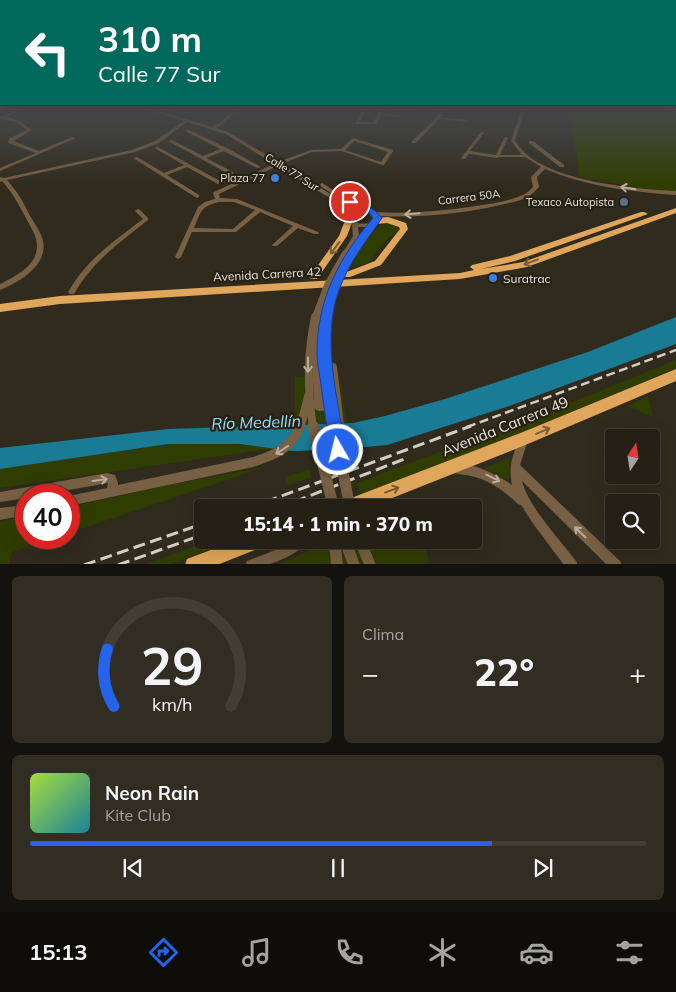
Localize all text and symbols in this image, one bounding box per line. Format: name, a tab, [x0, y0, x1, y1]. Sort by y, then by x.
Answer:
text: 310 m	[98, 17, 202, 61]
icon: left	[15, 20, 80, 85]
text: Calle 77 Sur	[98, 60, 221, 88]
street label: Calle 77 Sur	[262, 150, 322, 194]
place label: Plaza 77	[220, 171, 265, 185]
marker: Plaza 77	[269, 172, 281, 184]
pin	[329, 181, 371, 223]
one-way arrow	[620, 183, 636, 193]
street label: Carrera 50A	[437, 186, 501, 208]
icon: arrive	[336, 188, 364, 216]
place label: Texaco Autopista	[526, 195, 614, 209]
marker: Texaco Autopista	[618, 196, 630, 208]
one-way arrow	[404, 209, 420, 219]
one-way arrow	[329, 241, 340, 254]
one-way arrow	[524, 258, 540, 267]
street label: Avenida Carrera 42	[213, 264, 321, 284]
place label: Suratrac	[503, 271, 551, 286]
marker: Suratrac	[487, 272, 499, 284]
one-way arrow	[303, 357, 312, 373]
street label: Avenida Carrera 49	[439, 392, 571, 460]
water label: Río Medellín	[211, 410, 301, 434]
position arrow	[311, 423, 363, 475]
one-way arrow	[535, 426, 550, 435]
north arrow	[605, 429, 660, 484]
map controls	[605, 429, 660, 549]
one-way arrow	[276, 445, 290, 455]
one-way arrow	[91, 474, 107, 484]
one-way arrow	[485, 474, 500, 483]
speed limit sign: 40	[15, 484, 80, 549]
one-way arrow	[383, 485, 399, 494]
button: search	[605, 494, 660, 549]
text: 15:14 · 1 min · 370 m	[243, 512, 433, 536]
one-way arrow	[574, 526, 587, 538]
text: Clima	[362, 624, 404, 644]
text: 29	[141, 633, 203, 698]
text: 22°	[474, 648, 534, 696]
text: −	[362, 656, 379, 691]
text: +	[629, 656, 646, 691]
text: km/h	[152, 693, 192, 715]
text: Neon Rain	[105, 781, 199, 805]
text: Kite Club	[105, 805, 171, 825]
icon: previous	[119, 854, 147, 882]
icon: pause	[324, 854, 352, 882]
icon: next	[529, 854, 557, 882]
icon: directions	[146, 935, 181, 970]
icon: music	[239, 935, 274, 970]
icon: phone	[332, 935, 367, 970]
icon: climate	[425, 935, 460, 970]
icon: car	[519, 935, 554, 970]
icon: filters	[612, 935, 647, 970]
text: 15:13	[29, 938, 87, 966]

